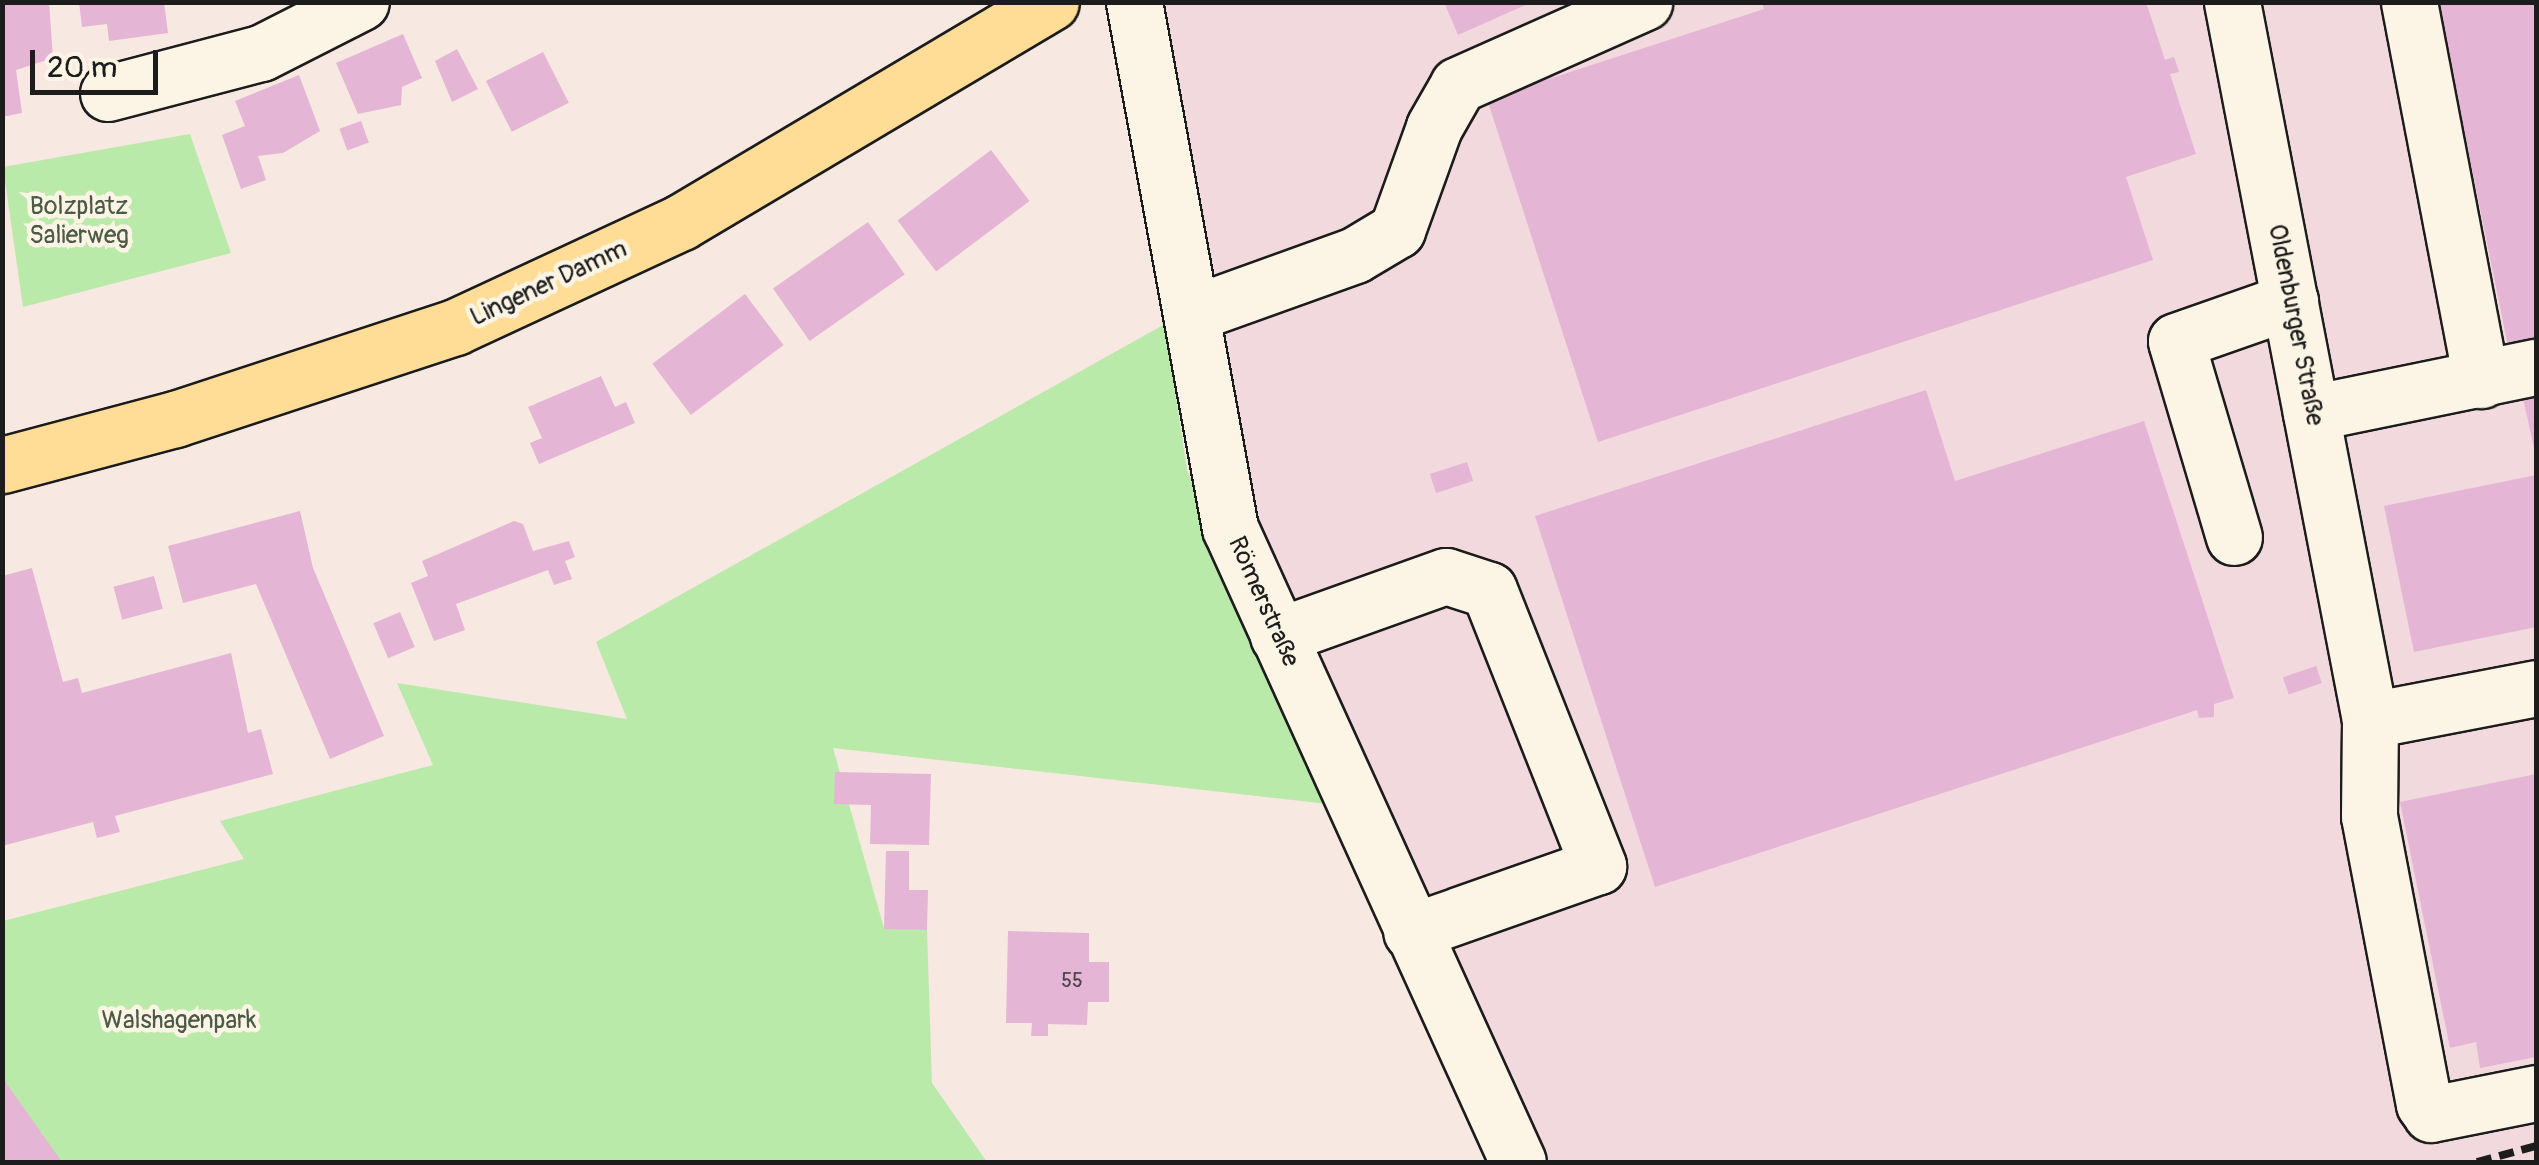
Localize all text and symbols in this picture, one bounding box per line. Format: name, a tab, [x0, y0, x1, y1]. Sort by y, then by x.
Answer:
scale bar	[35, 30, 162, 92]
text: 20 m	[47, 49, 117, 86]
park label: Bolzplatz Salierweg	[29, 193, 129, 252]
street label: Oldenburger Straße	[2261, 222, 2329, 428]
street label: Lingener Damm	[466, 235, 632, 333]
street label: Römerstraße	[1221, 532, 1305, 672]
house number: 55	[1061, 968, 1083, 992]
park label: Walshagenpark	[102, 1006, 256, 1036]

